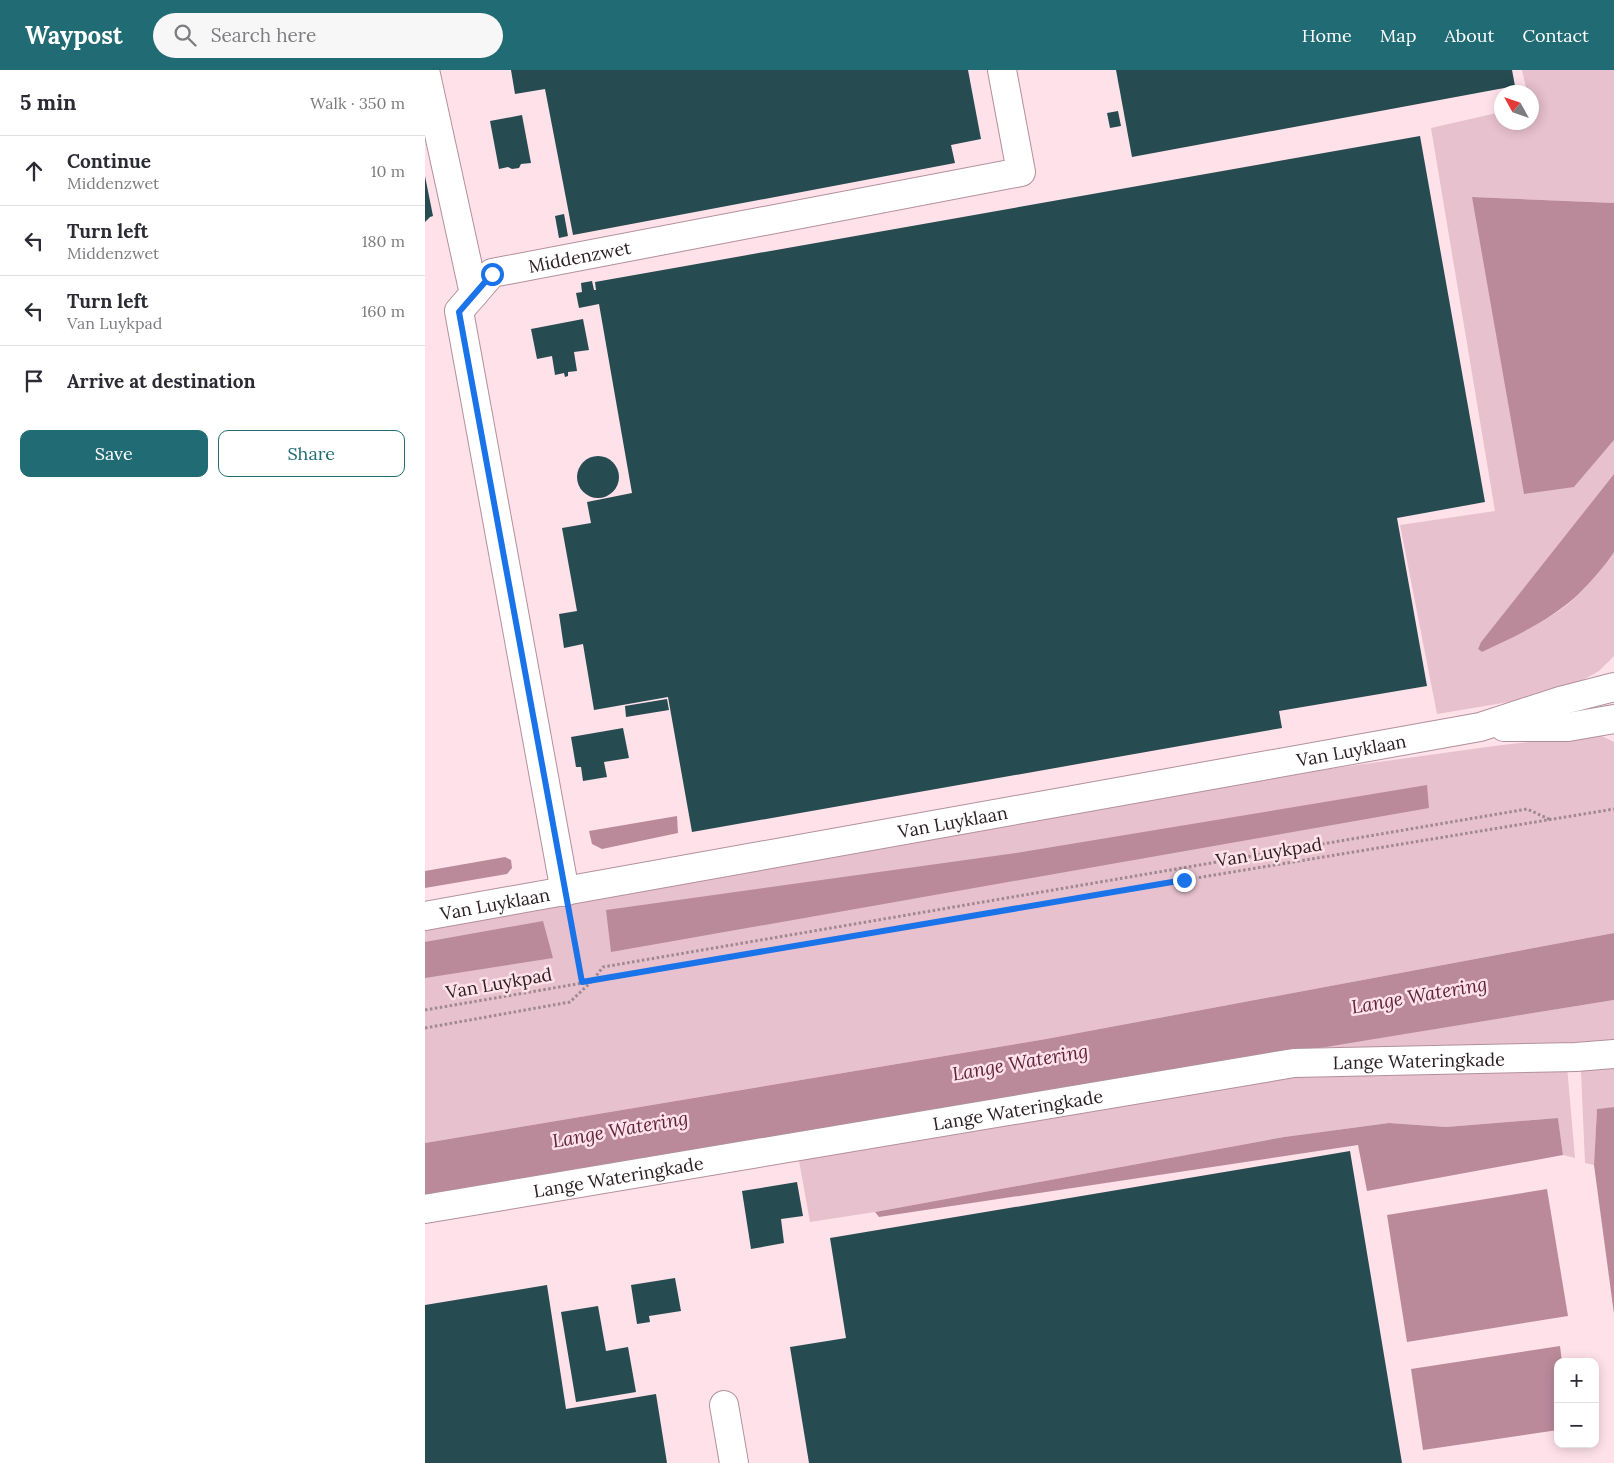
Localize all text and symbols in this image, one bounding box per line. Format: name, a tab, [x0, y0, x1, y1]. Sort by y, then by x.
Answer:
search box	[153, 13, 503, 58]
text: Waypost	[25, 20, 123, 51]
icon: search	[171, 21, 199, 49]
text: Search here	[211, 23, 316, 47]
text: Home	[1302, 24, 1352, 47]
text: Map	[1380, 24, 1416, 47]
text: About	[1444, 24, 1494, 47]
text: Contact	[1522, 24, 1589, 47]
north arrow	[1494, 85, 1539, 130]
text: 5 min	[20, 89, 76, 116]
text: Walk · 350 m	[310, 93, 405, 113]
text: Continue	[67, 149, 151, 173]
icon: ahead	[20, 157, 48, 185]
text: 10 m	[371, 161, 405, 181]
text: Middenzwet	[67, 173, 159, 193]
text: Turn left	[67, 219, 148, 243]
icon: left	[20, 227, 48, 255]
text: 180 m	[362, 231, 405, 251]
street label: Middenzwet	[526, 235, 633, 277]
text: Middenzwet	[67, 243, 159, 263]
route start	[481, 263, 504, 286]
text: Turn left	[67, 289, 148, 313]
icon: left	[20, 297, 48, 325]
text: 160 m	[361, 301, 405, 321]
text: Van Luykpad	[67, 313, 162, 333]
icon: arrive	[20, 367, 48, 395]
text: Arrive at destination	[67, 369, 256, 393]
button: Save	[20, 430, 208, 477]
button: Share	[218, 430, 405, 477]
street label: Van Luyklaan	[1294, 729, 1408, 771]
street label: Van Luyklaan	[895, 800, 1009, 843]
street label: Van Luykpad	[1213, 832, 1324, 872]
route end	[1173, 869, 1196, 892]
street label: Van Luyklaan	[437, 882, 552, 925]
street label: Van Luykpad	[443, 962, 554, 1004]
water label: Lange Watering	[1349, 971, 1489, 1019]
water label: Lange Watering	[950, 1038, 1090, 1086]
street label: Lange Wateringkade	[1332, 1047, 1505, 1074]
street label: Lange Wateringkade	[931, 1084, 1105, 1135]
water label: Lange Watering	[550, 1105, 690, 1153]
street label: Lange Wateringkade	[531, 1151, 705, 1202]
map controls	[1554, 1358, 1599, 1448]
button: +	[1554, 1358, 1599, 1403]
button: −	[1554, 1403, 1599, 1448]

